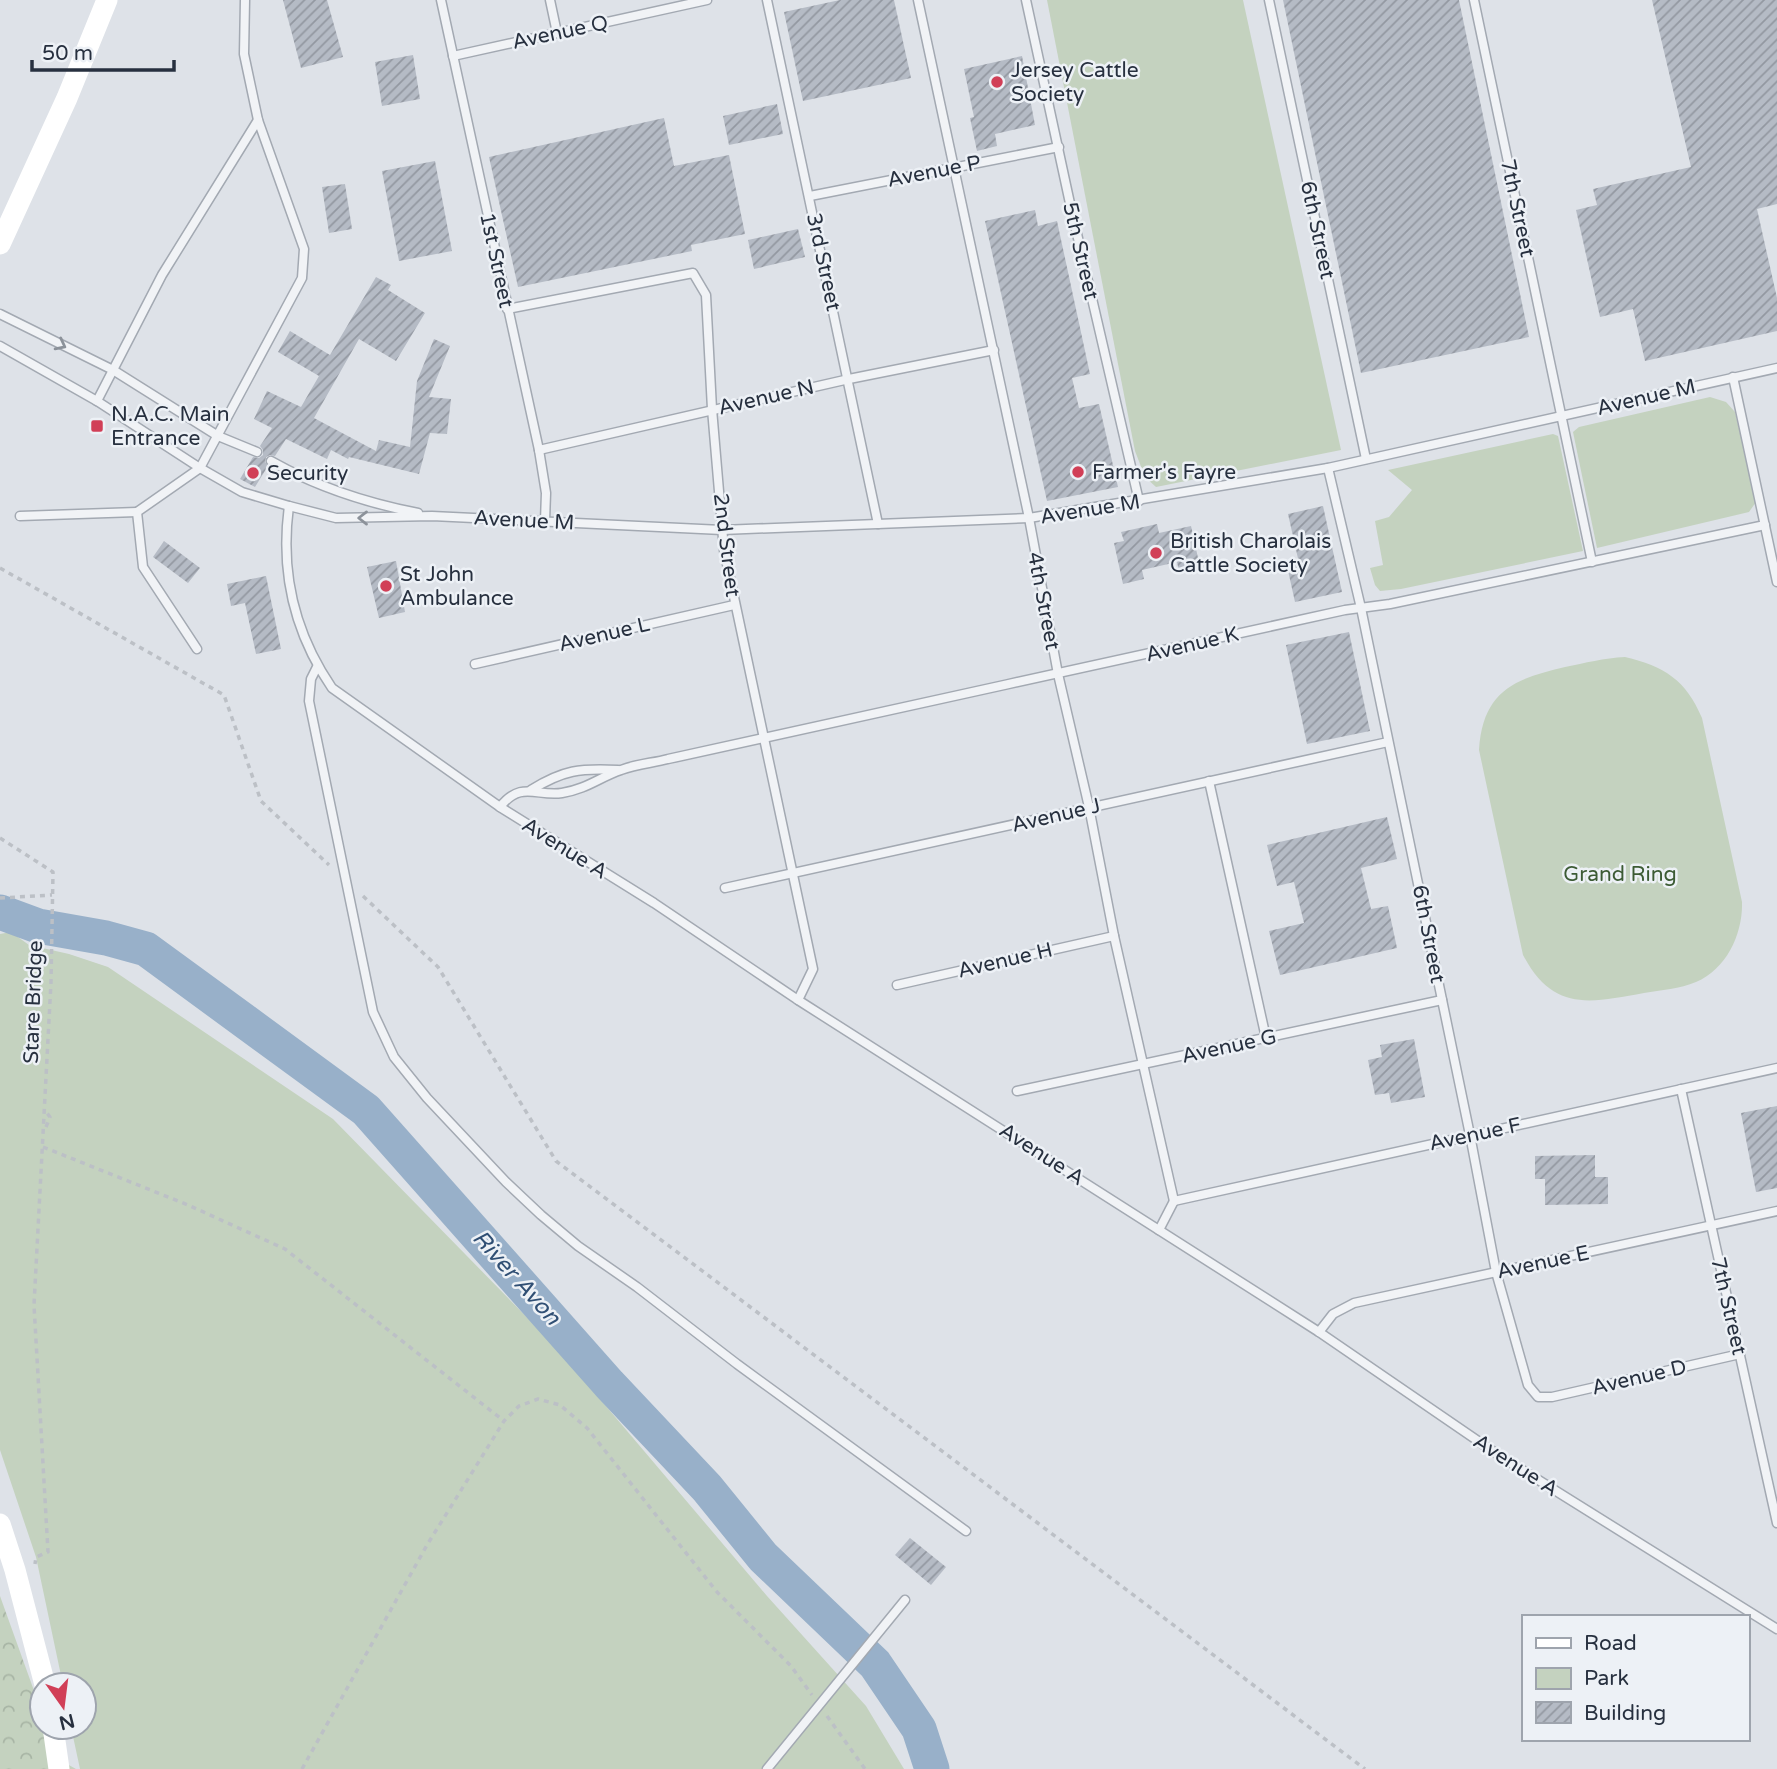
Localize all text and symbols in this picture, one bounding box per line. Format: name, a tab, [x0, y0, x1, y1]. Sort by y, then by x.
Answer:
street label: Avenue Q	[510, 10, 610, 55]
scale bar	[32, 28, 173, 72]
text: 50 m	[42, 41, 93, 66]
place label: Jersey Cattle Society	[1011, 58, 1139, 107]
marker: Jersey Cattle Society	[989, 74, 1005, 90]
street label: Avenue P	[885, 150, 983, 193]
street label: 7th Street	[1495, 157, 1540, 259]
street label: 6th Street	[1295, 179, 1340, 281]
street label: 5th Street	[1057, 200, 1104, 302]
street label: 1st Street	[474, 210, 519, 310]
street label: 3rd Street	[801, 211, 846, 313]
one-way arrow	[54, 336, 66, 350]
street label: Avenue N	[716, 374, 816, 421]
street label: Avenue M	[1594, 374, 1698, 421]
place label: N.A.C. Main Entrance	[111, 402, 230, 451]
marker: N.A.C. Main Entrance	[89, 418, 105, 434]
place label: Farmer's Fayre	[1092, 460, 1236, 485]
place label: Security	[267, 461, 348, 486]
marker: Farmer's Fayre	[1070, 464, 1086, 480]
marker: Security	[245, 465, 261, 481]
street label: Avenue M	[1038, 489, 1142, 530]
street label: 2nd Street	[708, 492, 745, 599]
street label: Avenue M	[473, 505, 575, 536]
one-way arrow	[358, 510, 368, 526]
place label: British Charolais Cattle Society	[1170, 529, 1331, 578]
marker: British Charolais Cattle Society	[1148, 545, 1164, 561]
street label: 4th Street	[1022, 550, 1065, 652]
place label: St John Ambulance	[400, 562, 514, 611]
marker: St John Ambulance	[378, 578, 394, 594]
street label: Avenue L	[556, 612, 652, 657]
street label: Avenue K	[1143, 622, 1241, 667]
street label: Avenue J	[1009, 793, 1103, 838]
street label: Avenue A	[517, 812, 612, 885]
park label: Grand Ring	[1563, 862, 1677, 887]
street label: 6th Street	[1407, 883, 1450, 985]
street label: Avenue H	[955, 937, 1055, 984]
street label: Stare Bridge	[19, 940, 48, 1064]
street label: Avenue G	[1179, 1024, 1279, 1069]
street label: Avenue F	[1427, 1113, 1524, 1156]
street label: Avenue A	[995, 1118, 1089, 1191]
water label: River Avon	[466, 1224, 567, 1332]
street label: Avenue E	[1495, 1240, 1592, 1284]
street label: 7th Street	[1705, 1255, 1752, 1357]
street label: Avenue D	[1589, 1354, 1689, 1401]
street label: Avenue A	[1469, 1429, 1563, 1502]
legend	[1522, 1615, 1749, 1741]
text: Road	[1584, 1631, 1637, 1656]
text: Park	[1584, 1666, 1629, 1691]
north arrow	[28, 1671, 98, 1741]
text: Building	[1584, 1701, 1666, 1726]
text: N	[57, 1709, 77, 1734]

